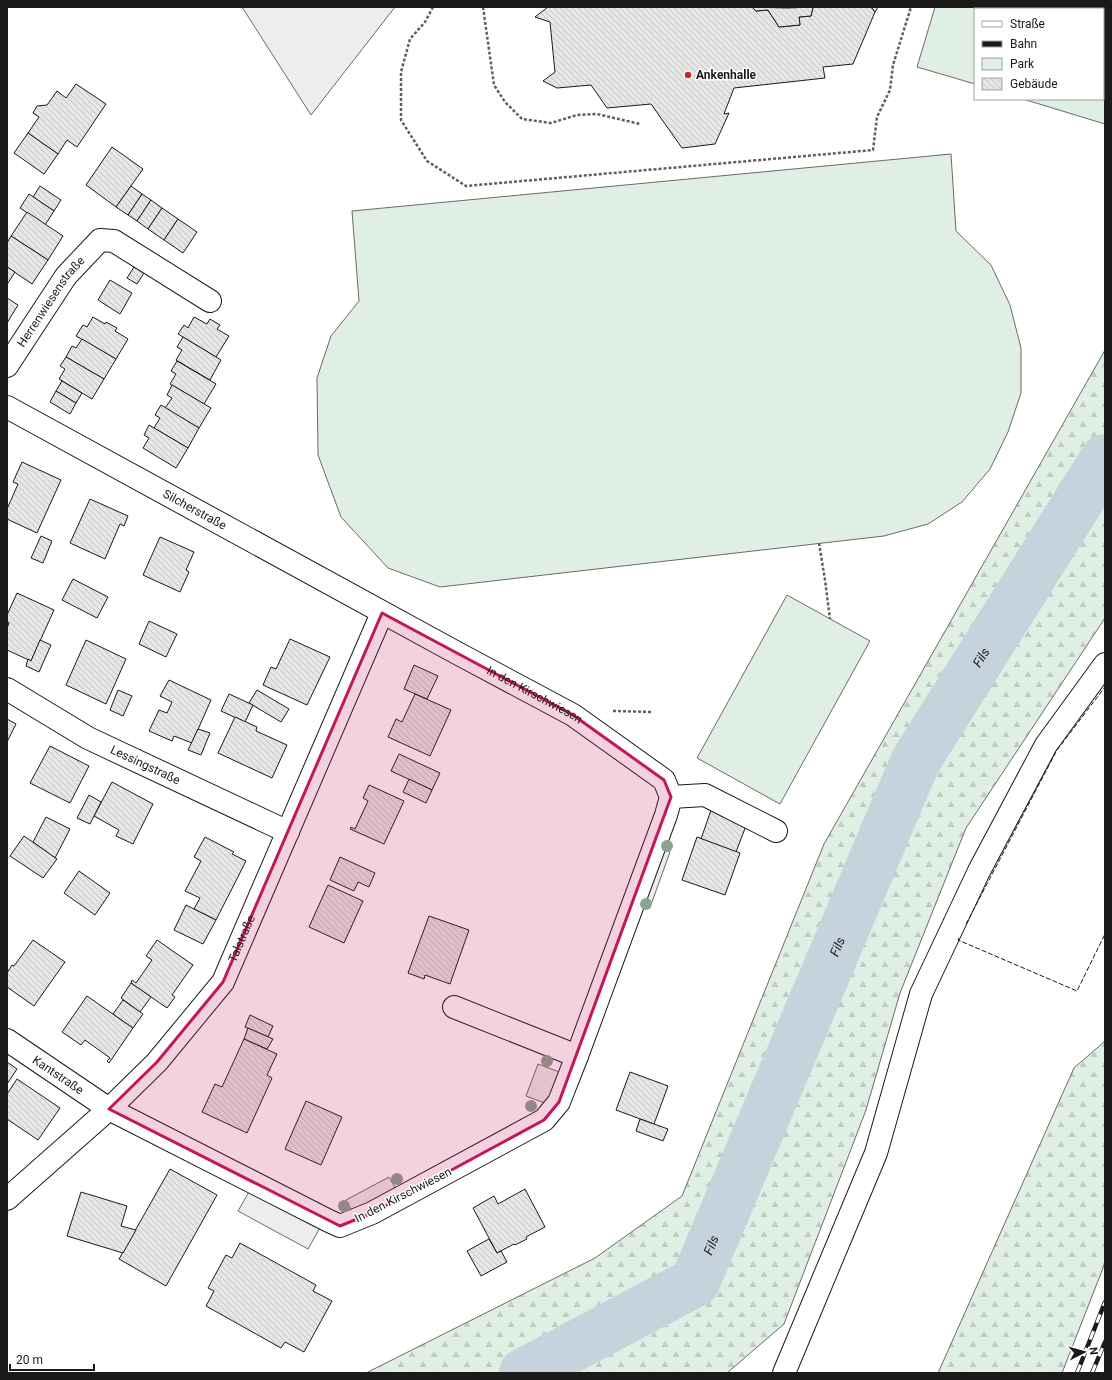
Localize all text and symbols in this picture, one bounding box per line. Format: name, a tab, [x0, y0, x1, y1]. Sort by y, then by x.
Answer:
legend	[974, 8, 1104, 100]
text: Straße	[1010, 17, 1045, 31]
text: Bahn	[1010, 37, 1037, 51]
text: Park	[1010, 57, 1035, 71]
place label: Ankenhalle	[696, 68, 757, 82]
marker: Ankenhalle	[683, 70, 693, 80]
text: Gebäude	[1010, 77, 1058, 91]
street label: Herrenwiesenstraße	[14, 254, 88, 350]
street label: Silcherstraße	[161, 487, 229, 533]
water label: Fils	[970, 645, 993, 670]
street label: In den Kirschwiesen	[484, 663, 585, 727]
street label: Lessingstraße	[108, 743, 183, 787]
street label: Talstraße	[225, 913, 258, 964]
water label: Fils	[827, 934, 848, 959]
street label: Kantstraße	[30, 1053, 86, 1097]
street label: In den Kirschwiesen	[352, 1165, 454, 1225]
water label: Fils	[700, 1233, 722, 1257]
north arrow	[1064, 1332, 1104, 1372]
scale bar	[10, 1346, 94, 1372]
text: N	[1087, 1346, 1100, 1356]
text: 20 m	[16, 1353, 43, 1367]

